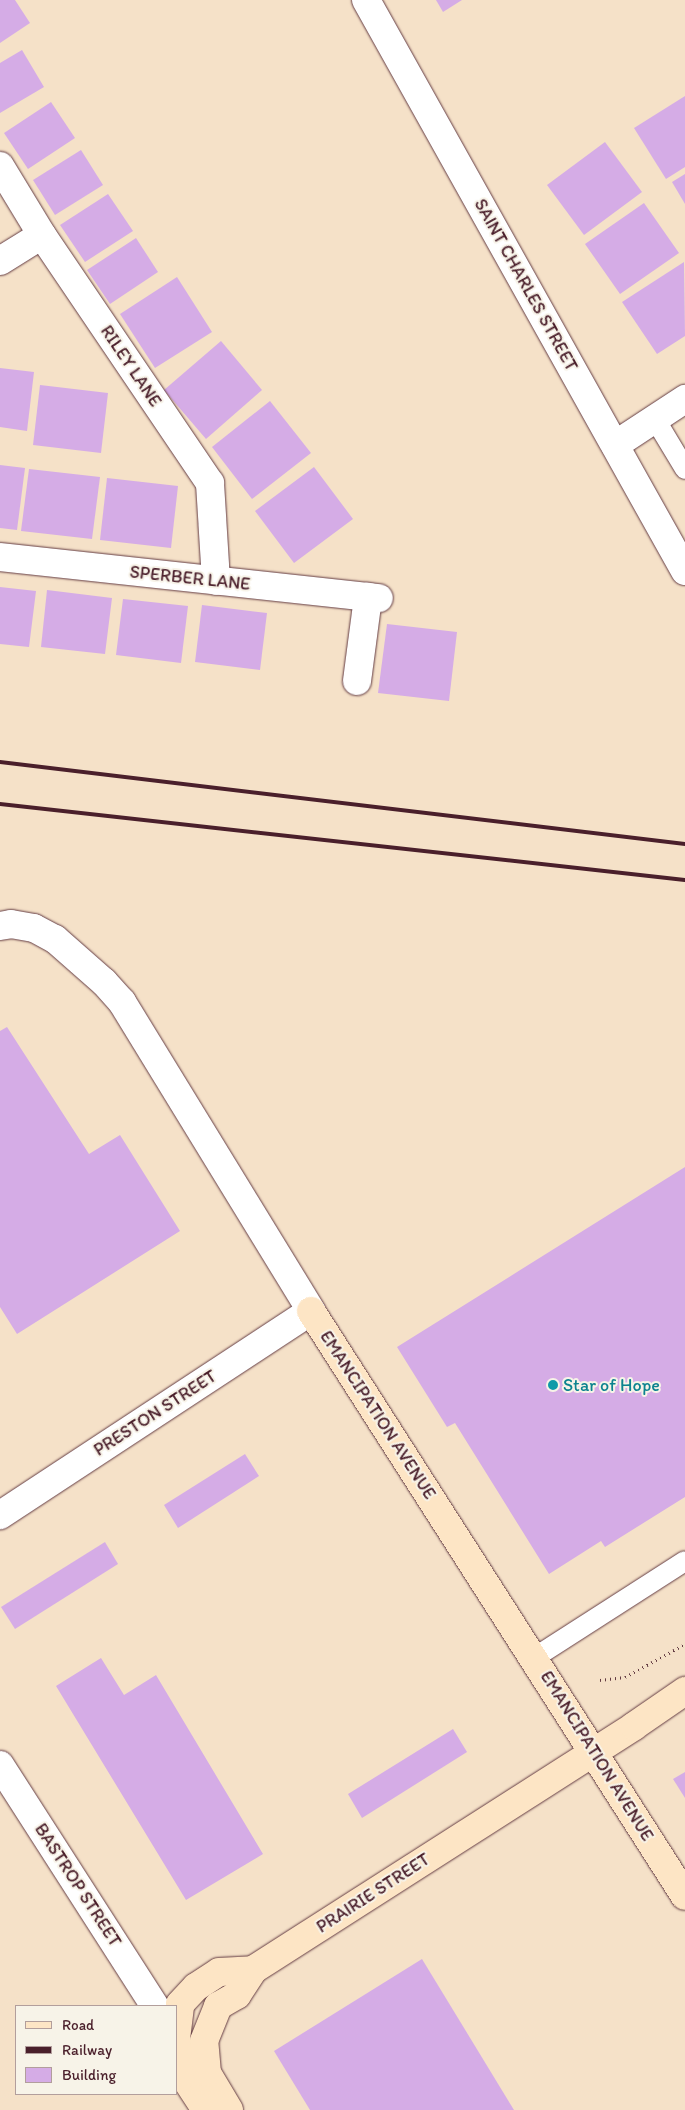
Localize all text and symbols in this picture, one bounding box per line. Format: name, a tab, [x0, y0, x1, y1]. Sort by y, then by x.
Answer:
street label: SAINT CHARLES STREET	[470, 195, 582, 375]
street label: RILEY LANE	[96, 321, 166, 411]
street label: SPERBER LANE	[129, 561, 251, 595]
street label: EMANCIPATION AVENUE	[315, 1327, 441, 1503]
street label: PRESTON STREET	[89, 1365, 221, 1461]
place label: Star of Hope	[563, 1374, 660, 1396]
marker: Star of Hope	[547, 1379, 559, 1391]
street label: EMANCIPATION AVENUE	[536, 1667, 658, 1845]
street label: BASTROP STREET	[30, 1819, 126, 1951]
street label: PRAIRIE STREET	[312, 1848, 434, 1938]
legend	[15, 2005, 178, 2095]
text: Road	[62, 2016, 94, 2034]
text: Railway	[62, 2041, 112, 2059]
text: Building	[62, 2066, 116, 2084]

